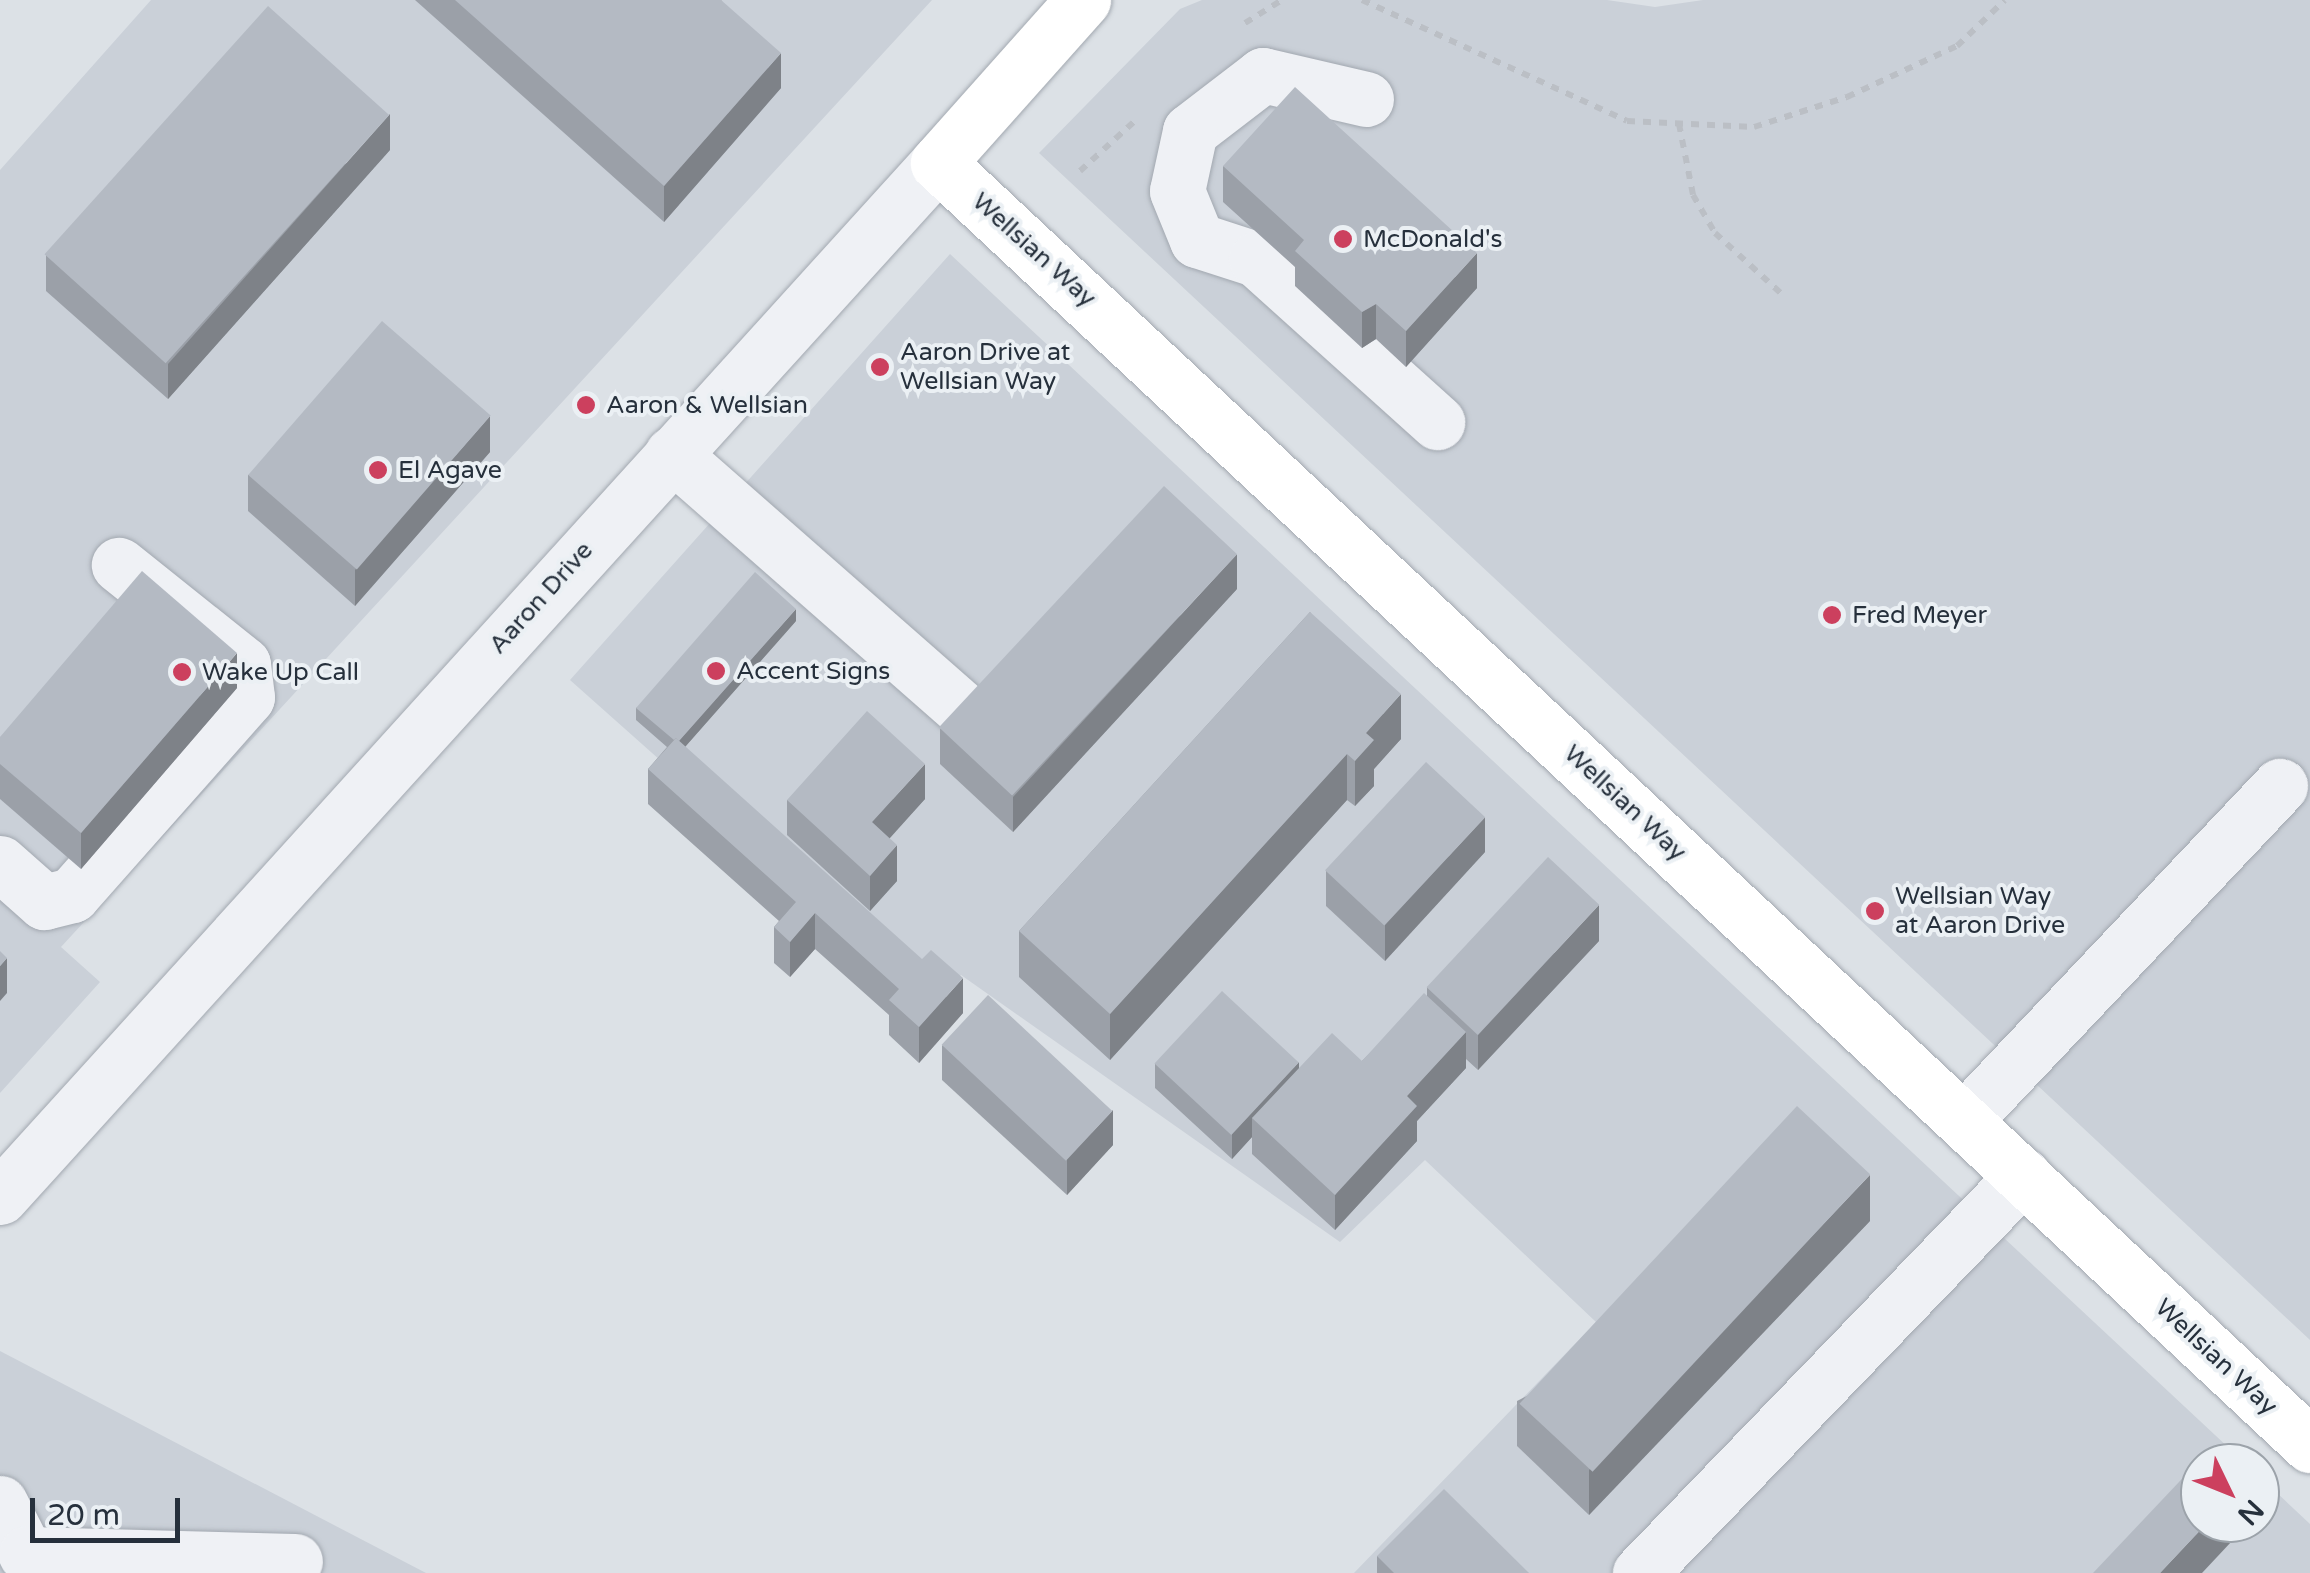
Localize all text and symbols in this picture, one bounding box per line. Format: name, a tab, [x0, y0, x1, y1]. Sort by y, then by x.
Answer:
street label: Wellsian Way	[966, 187, 1102, 313]
place label: McDonald's	[1363, 224, 1502, 254]
marker: McDonald's	[1332, 228, 1354, 250]
place label: Aaron Drive at Wellsian Way	[900, 338, 1070, 397]
marker: Aaron Drive at Wellsian Way	[869, 356, 891, 378]
place label: Aaron & Wellsian	[606, 390, 808, 420]
marker: Aaron & Wellsian	[575, 394, 597, 416]
place label: El Agave	[398, 455, 502, 485]
marker: El Agave	[367, 459, 389, 481]
street label: Aaron Drive	[483, 536, 599, 660]
place label: Fred Meyer	[1852, 600, 1987, 630]
marker: Fred Meyer	[1821, 604, 1843, 626]
place label: Accent Signs	[736, 656, 890, 686]
place label: Wake Up Call	[202, 657, 359, 687]
marker: Accent Signs	[705, 660, 727, 682]
marker: Wake Up Call	[171, 661, 193, 683]
street label: Wellsian Way	[1558, 739, 1692, 867]
place label: Wellsian Way at Aaron Drive	[1895, 882, 2065, 941]
marker: Wellsian Way at Aaron Drive	[1864, 900, 1886, 922]
street label: Wellsian Way	[2149, 1293, 2283, 1421]
north arrow	[2180, 1443, 2280, 1543]
scale bar	[35, 1478, 185, 1540]
text: N	[2230, 1492, 2271, 1532]
text: 20 m	[47, 1497, 120, 1534]

